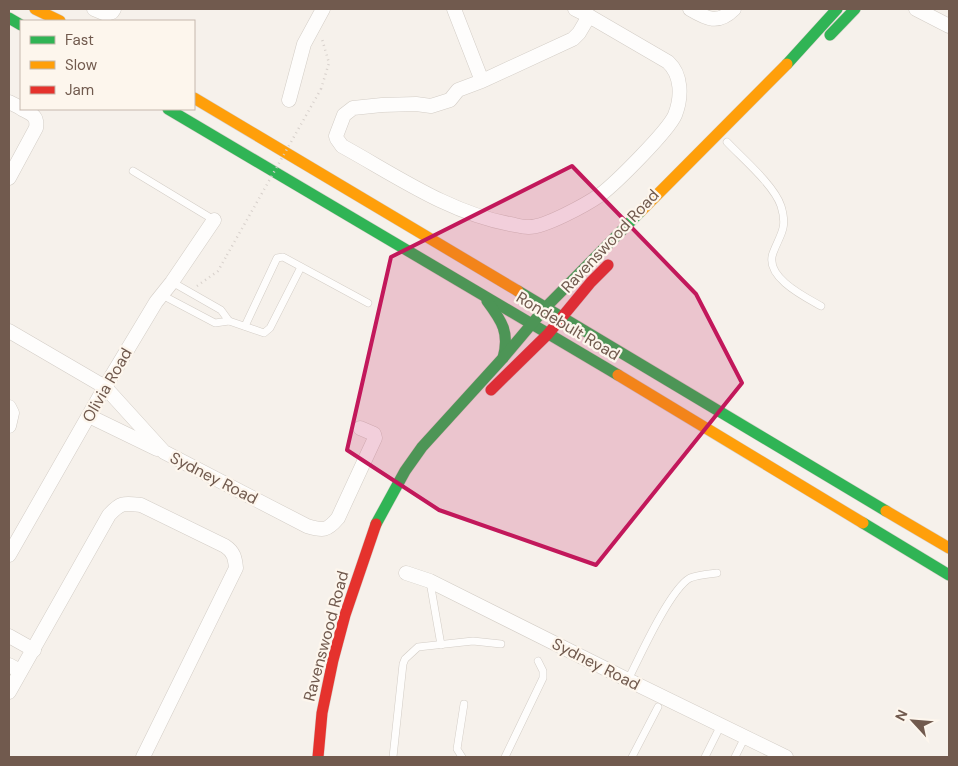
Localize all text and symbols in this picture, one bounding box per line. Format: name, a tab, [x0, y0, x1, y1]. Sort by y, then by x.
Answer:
legend	[20, 20, 195, 110]
text: Fast	[65, 30, 94, 50]
text: Slow	[65, 55, 98, 75]
text: Jam	[65, 80, 94, 100]
street label: Ravenswood Road	[557, 185, 663, 297]
street label: Rondebult Road	[512, 287, 624, 365]
street label: Olivia Road	[77, 344, 137, 426]
street label: Sydney Road	[167, 447, 261, 509]
street label: Ravenswood Road	[298, 568, 354, 704]
street label: Sydney Road	[549, 633, 643, 695]
north arrow	[888, 696, 938, 746]
text: N	[891, 707, 912, 724]

